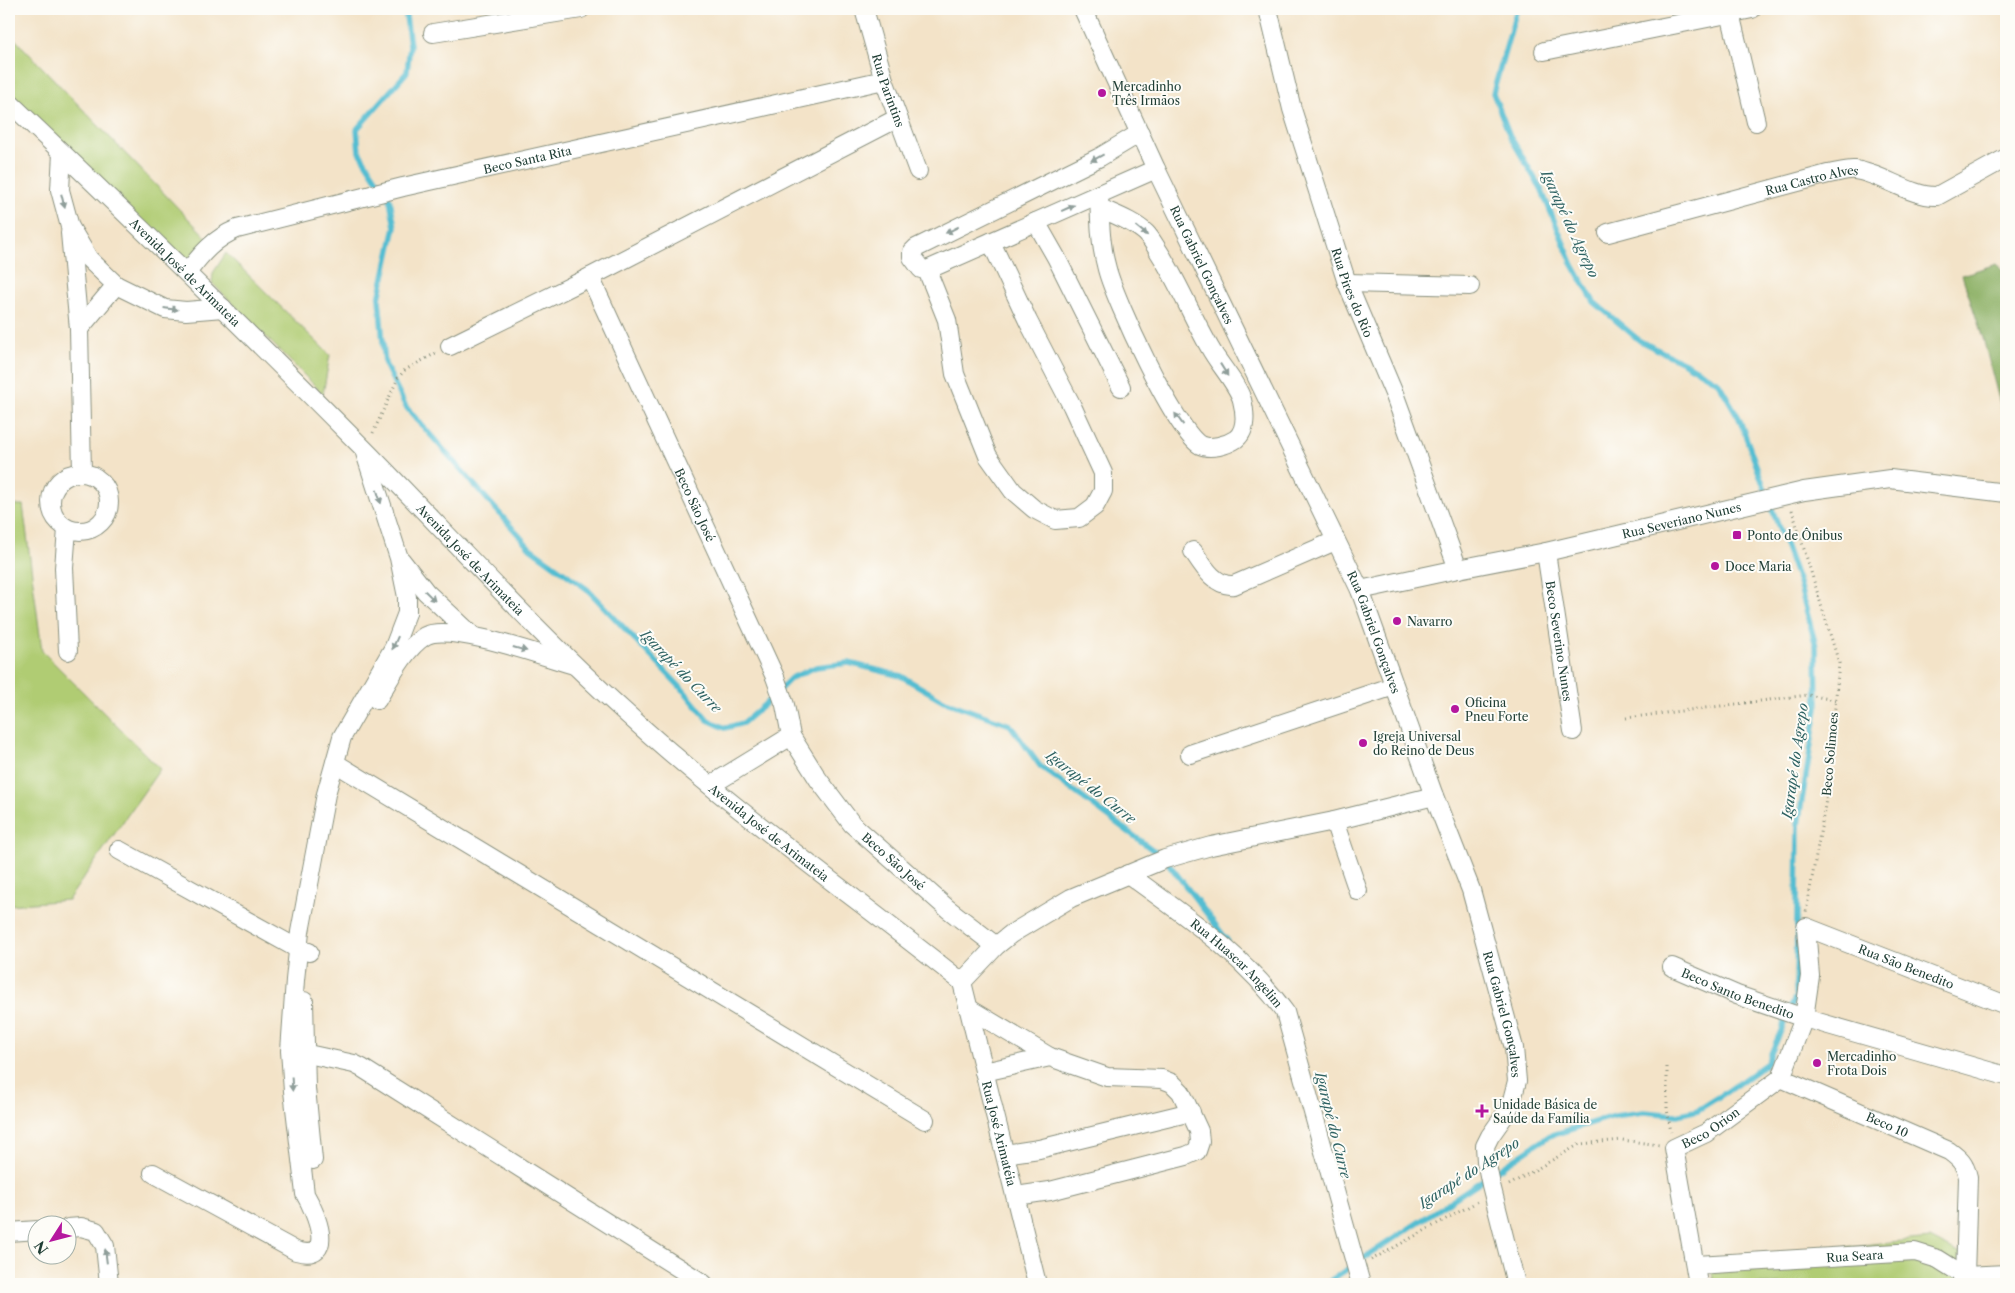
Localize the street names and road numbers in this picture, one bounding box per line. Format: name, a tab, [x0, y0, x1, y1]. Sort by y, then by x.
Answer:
street label: Rua Parintins	[869, 52, 908, 129]
street label: Beco Santa Rita	[482, 142, 573, 176]
street label: Rua Castro Alves	[1763, 162, 1860, 198]
street label: Rua Gabriel Gonçalves	[1167, 203, 1237, 326]
street label: Avenida José de Arimateia	[126, 214, 244, 330]
street label: Rua Pires do Río	[1329, 246, 1377, 339]
street label: Beco São José	[672, 466, 719, 544]
street label: Rua Severiano Nunes	[1620, 499, 1742, 541]
street label: Avenida José de Arimateia	[413, 500, 528, 619]
street label: Rua Gabriel Gonçalves	[1344, 568, 1404, 695]
street label: Beco Severino Nunes	[1543, 580, 1576, 702]
street label: Beco Solimoes	[1819, 711, 1841, 797]
street label: Avenida José de Arimateia	[706, 780, 833, 885]
street label: Beco São José	[859, 829, 929, 893]
street label: Rua Huascar Angelim	[1188, 915, 1286, 1010]
street label: Rua São Benedito	[1856, 941, 1956, 992]
street label: Rua Gabriel Gonçalves	[1480, 949, 1524, 1078]
street label: Beco Santo Benedito	[1679, 965, 1796, 1022]
street label: Rua José Arimatéia	[979, 1079, 1020, 1188]
street label: Beco Orion	[1679, 1103, 1743, 1151]
street label: Beco 10	[1864, 1108, 1911, 1140]
street label: Rua Seara	[1826, 1246, 1884, 1265]

